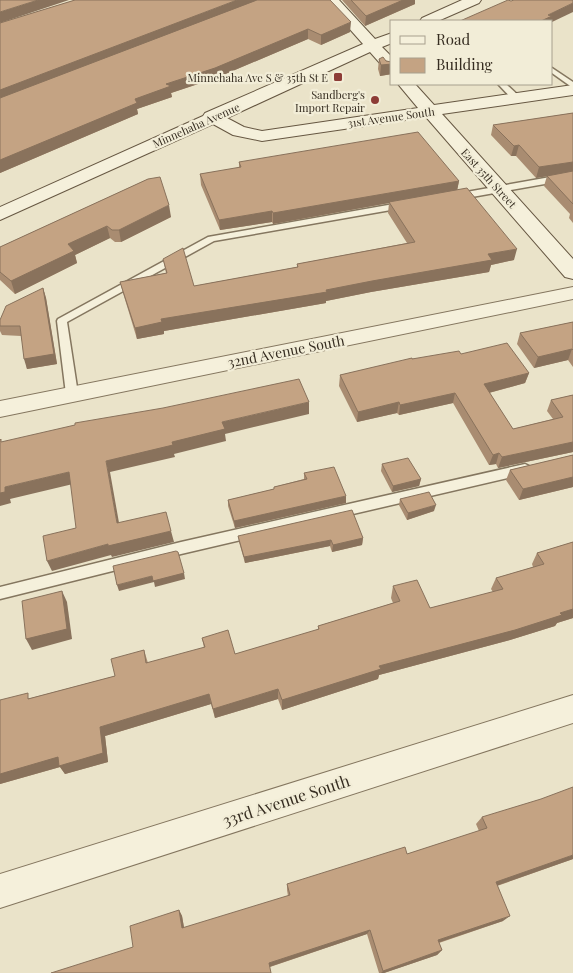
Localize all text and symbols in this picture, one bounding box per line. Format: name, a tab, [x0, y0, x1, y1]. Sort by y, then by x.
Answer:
legend	[390, 20, 553, 85]
text: Road	[436, 29, 470, 49]
text: Building	[436, 54, 493, 74]
place label: Minnehaha Ave S & 35th St E	[188, 70, 328, 85]
marker: Minnehaha Ave S & 35th St E	[332, 71, 344, 83]
place label: Sandberg's Import Repair	[295, 87, 365, 115]
marker: Sandberg's Import Repair	[369, 94, 381, 106]
street label: Minnehaha Avenue	[150, 99, 242, 151]
street label: 31st Avenue South	[346, 103, 436, 131]
street label: East 35th Street	[458, 145, 520, 211]
street label: 32nd Avenue South	[226, 330, 347, 372]
street label: 33rd Avenue South	[220, 769, 353, 830]

